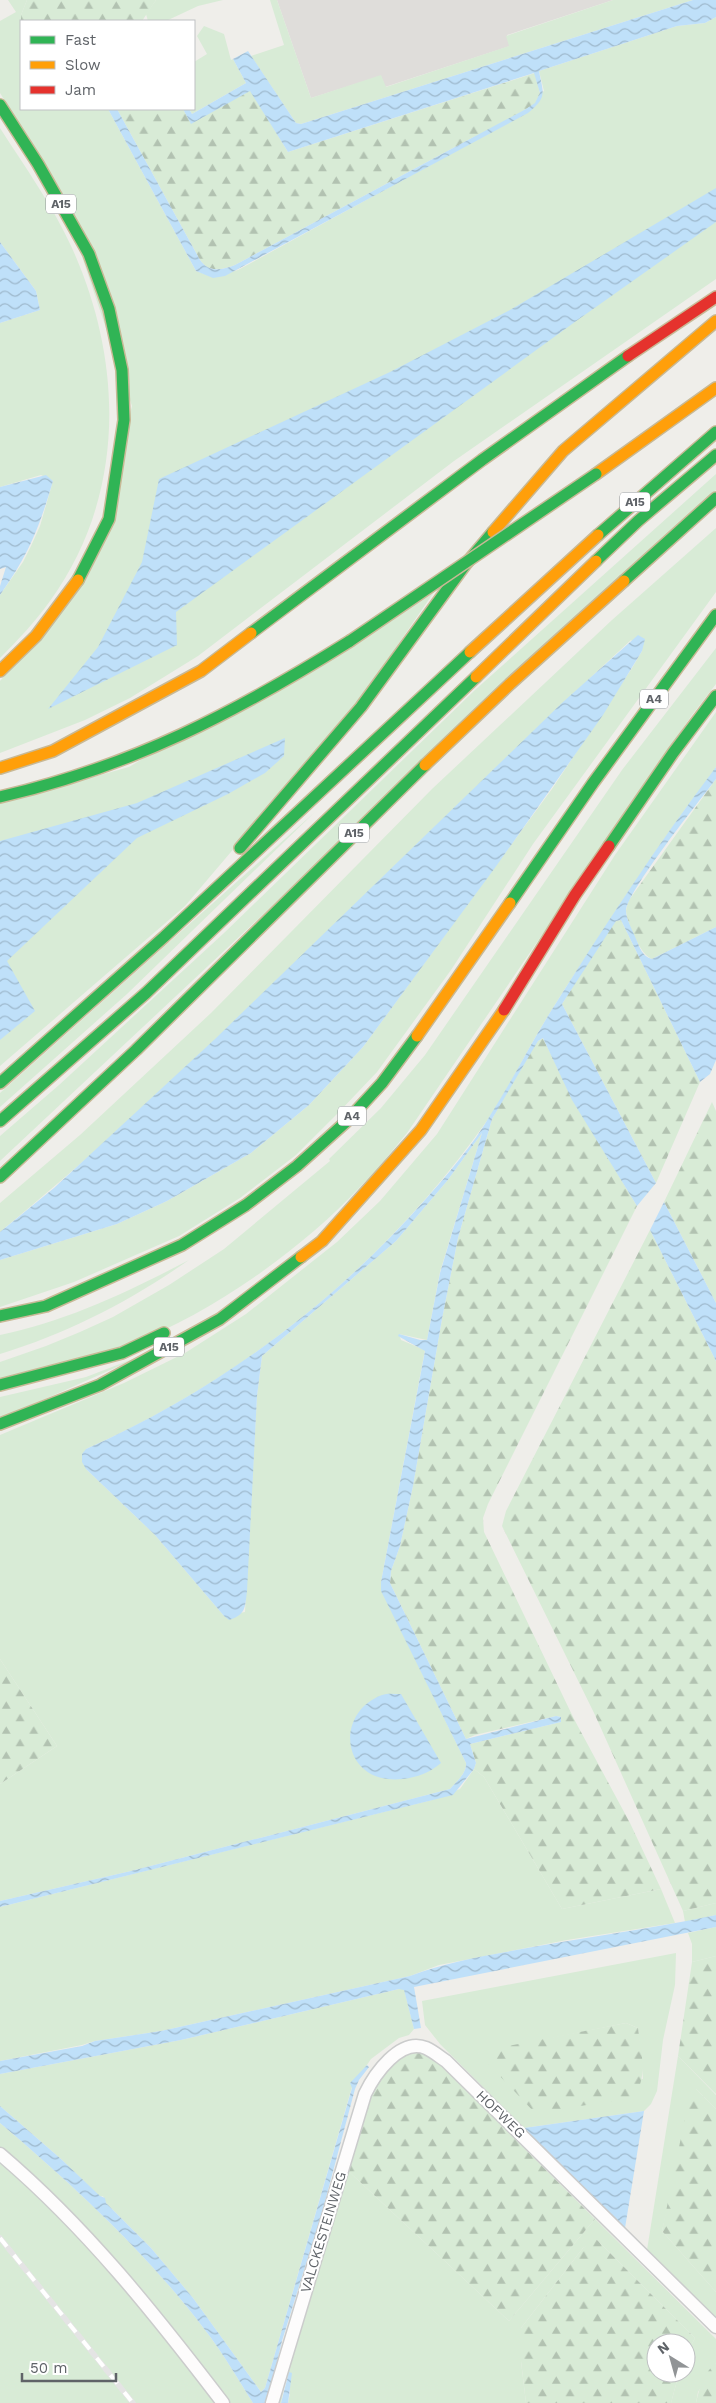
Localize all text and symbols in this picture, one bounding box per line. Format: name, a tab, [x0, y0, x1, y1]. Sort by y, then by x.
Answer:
legend	[20, 20, 195, 110]
text: Fast	[65, 31, 97, 49]
text: Slow	[65, 56, 101, 74]
text: Jam	[65, 81, 96, 99]
road number: A15	[46, 194, 76, 213]
road number: A15	[620, 492, 650, 512]
road number: A4	[640, 690, 668, 709]
road number: A15	[339, 824, 369, 842]
road number: A4	[338, 1106, 366, 1126]
road number: A15	[154, 1338, 184, 1356]
street label: HOFWEG	[473, 2087, 529, 2141]
street label: VALCKESTEINWEG	[297, 2169, 349, 2295]
north arrow	[646, 2333, 696, 2383]
text: N	[654, 2338, 672, 2357]
scale bar	[22, 2350, 116, 2382]
text: 50 m	[30, 2359, 67, 2377]

